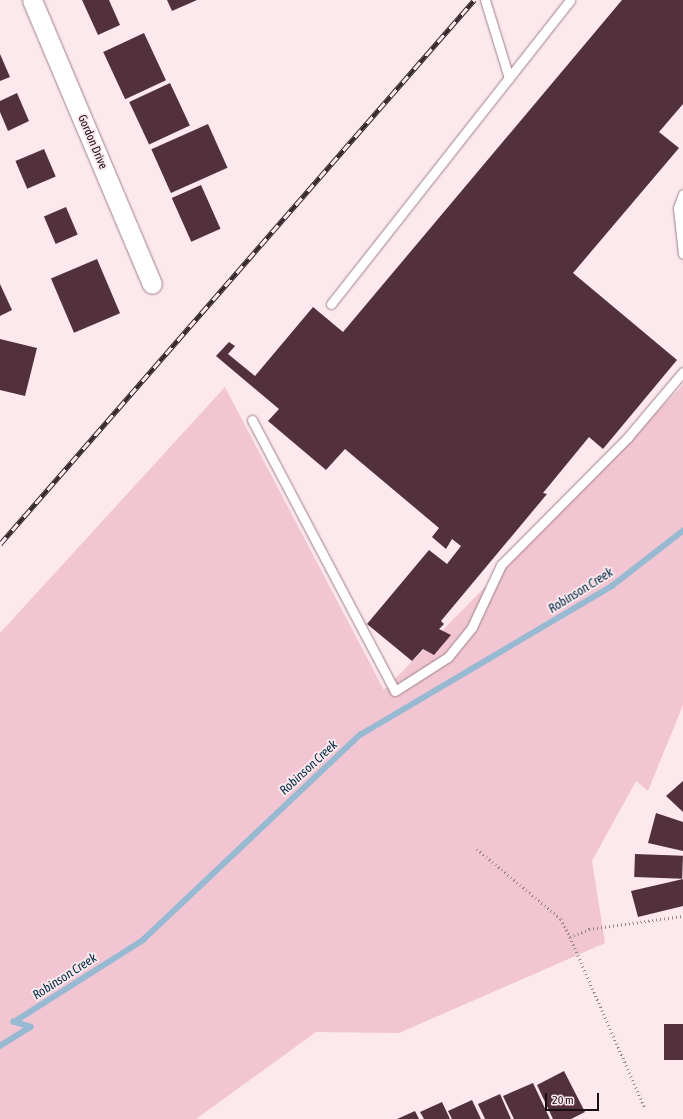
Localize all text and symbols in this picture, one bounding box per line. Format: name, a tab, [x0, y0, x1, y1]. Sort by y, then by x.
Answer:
street label: Gordon Drive	[74, 113, 110, 171]
water label: Robinson Creek	[546, 565, 616, 617]
water label: Robinson Creek	[277, 737, 341, 799]
water label: Robinson Creek	[30, 950, 100, 1004]
scale bar	[547, 1085, 601, 1111]
text: 20 m	[552, 1093, 574, 1107]

